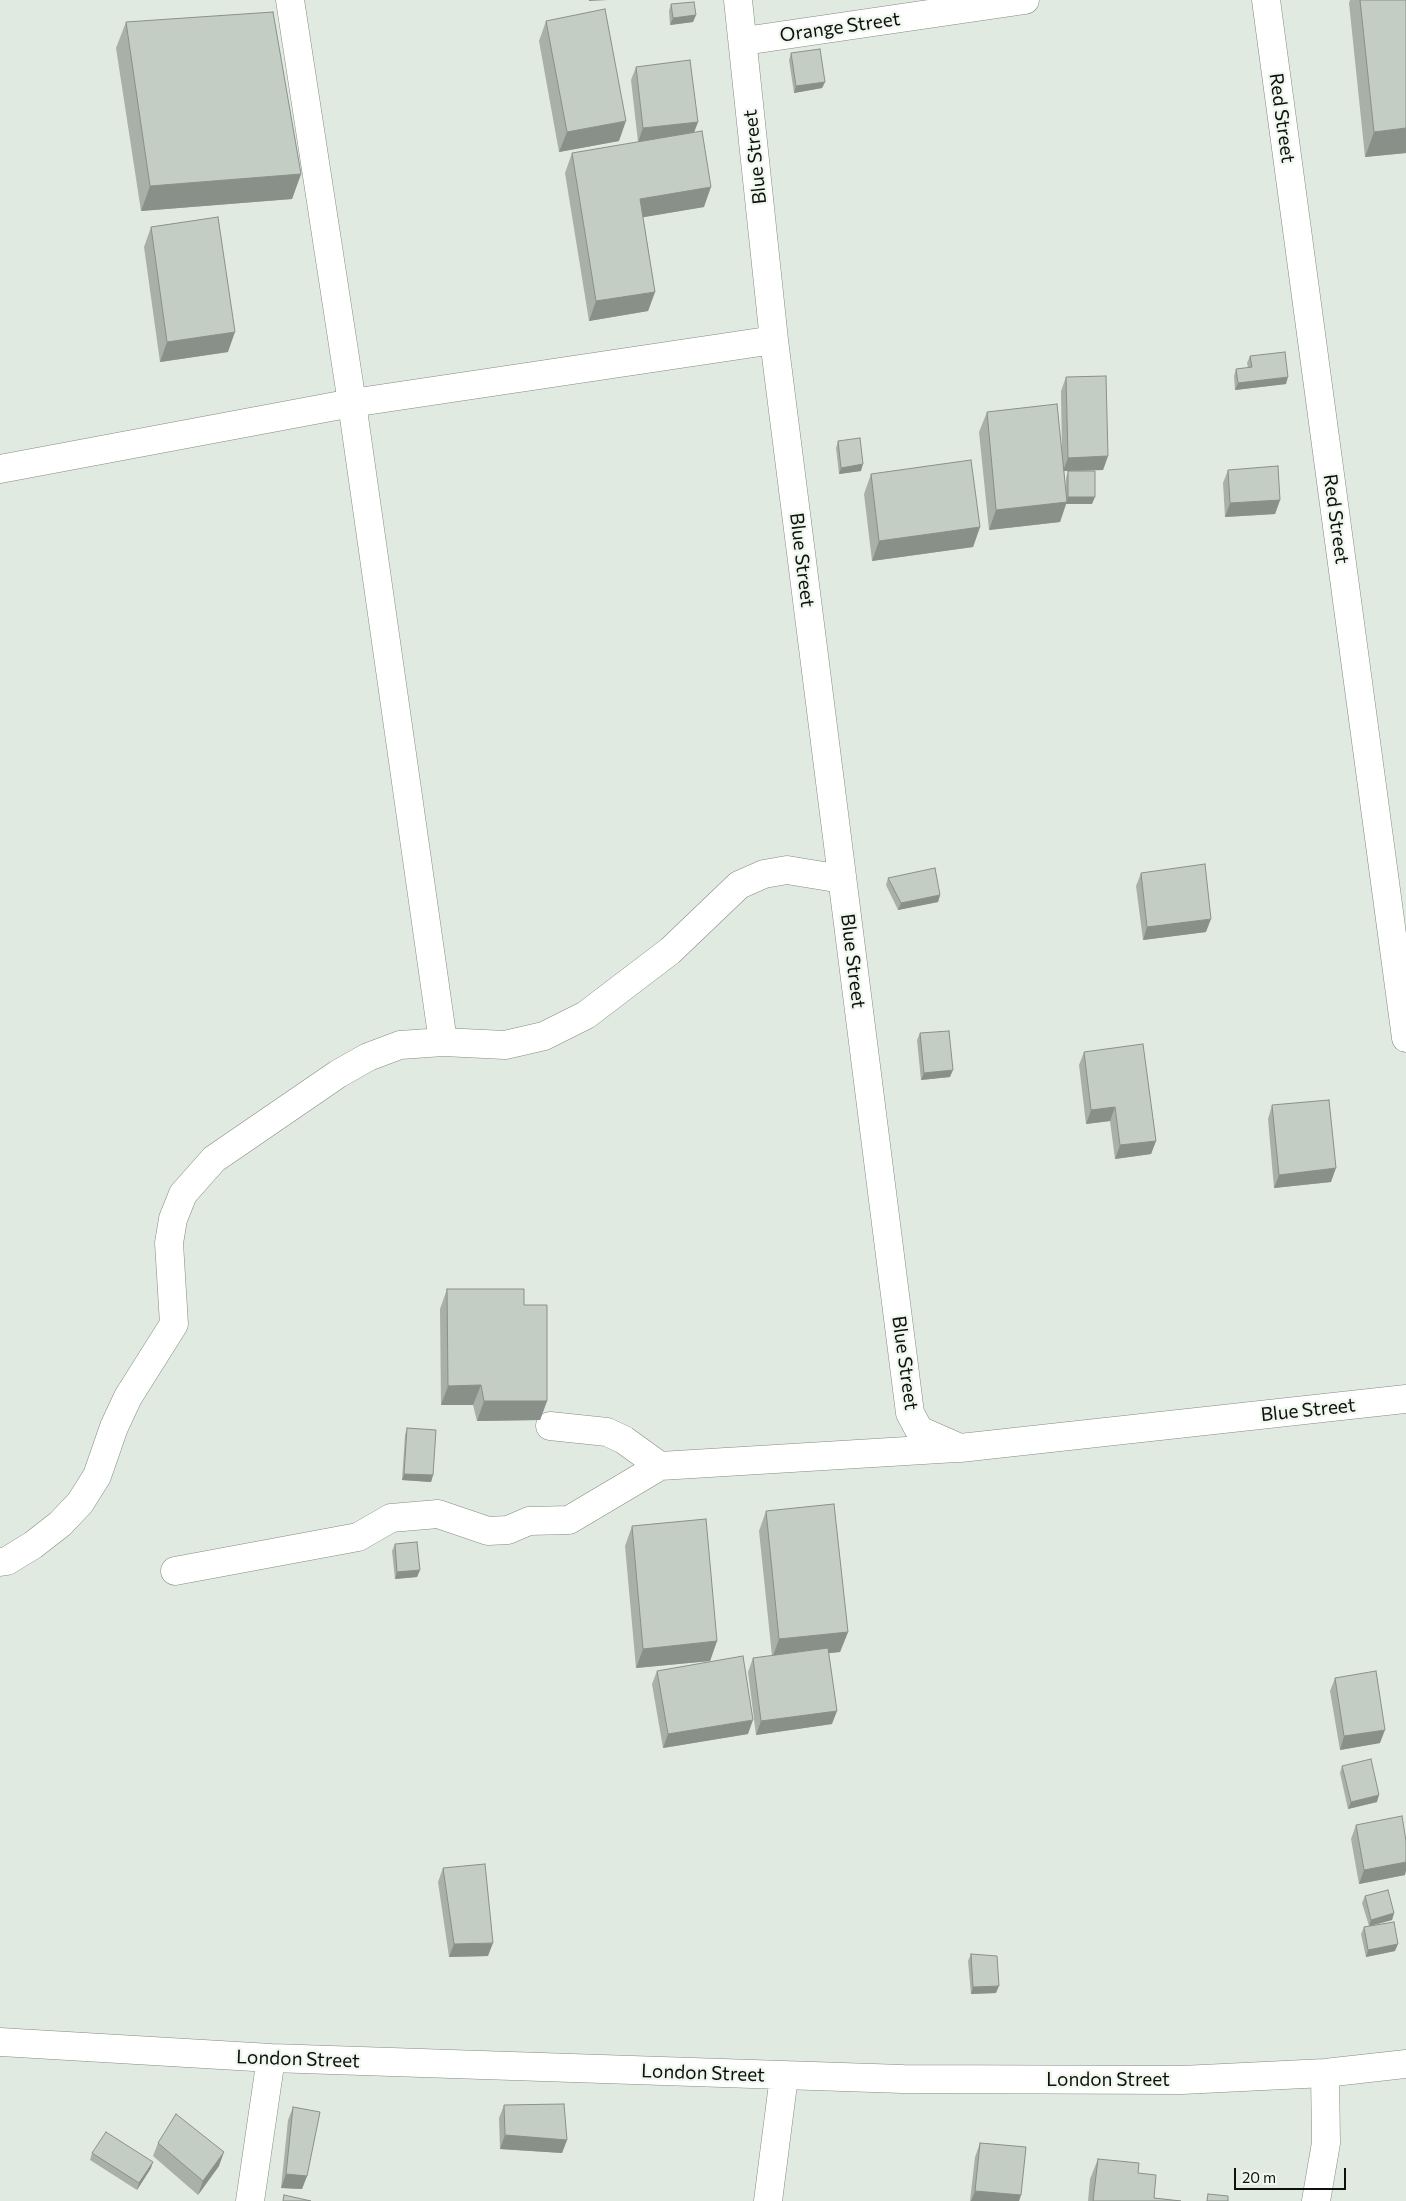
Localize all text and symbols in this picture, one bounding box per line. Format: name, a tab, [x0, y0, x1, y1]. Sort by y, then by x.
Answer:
street label: Orange Street	[778, 7, 902, 47]
street label: Red Street	[1264, 72, 1300, 164]
street label: Blue Street	[739, 109, 771, 205]
street label: Red Street	[1318, 473, 1354, 565]
street label: Blue Street	[785, 511, 819, 609]
street label: Blue Street	[836, 912, 870, 1010]
street label: Blue Street	[887, 1314, 923, 1412]
street label: Blue Street	[1260, 1394, 1356, 1426]
street label: London Street	[236, 2045, 360, 2073]
street label: London Street	[641, 2059, 765, 2087]
street label: London Street	[1046, 2069, 1170, 2091]
scale bar	[1236, 2158, 1348, 2190]
text: 20 m	[1242, 2168, 1276, 2186]

